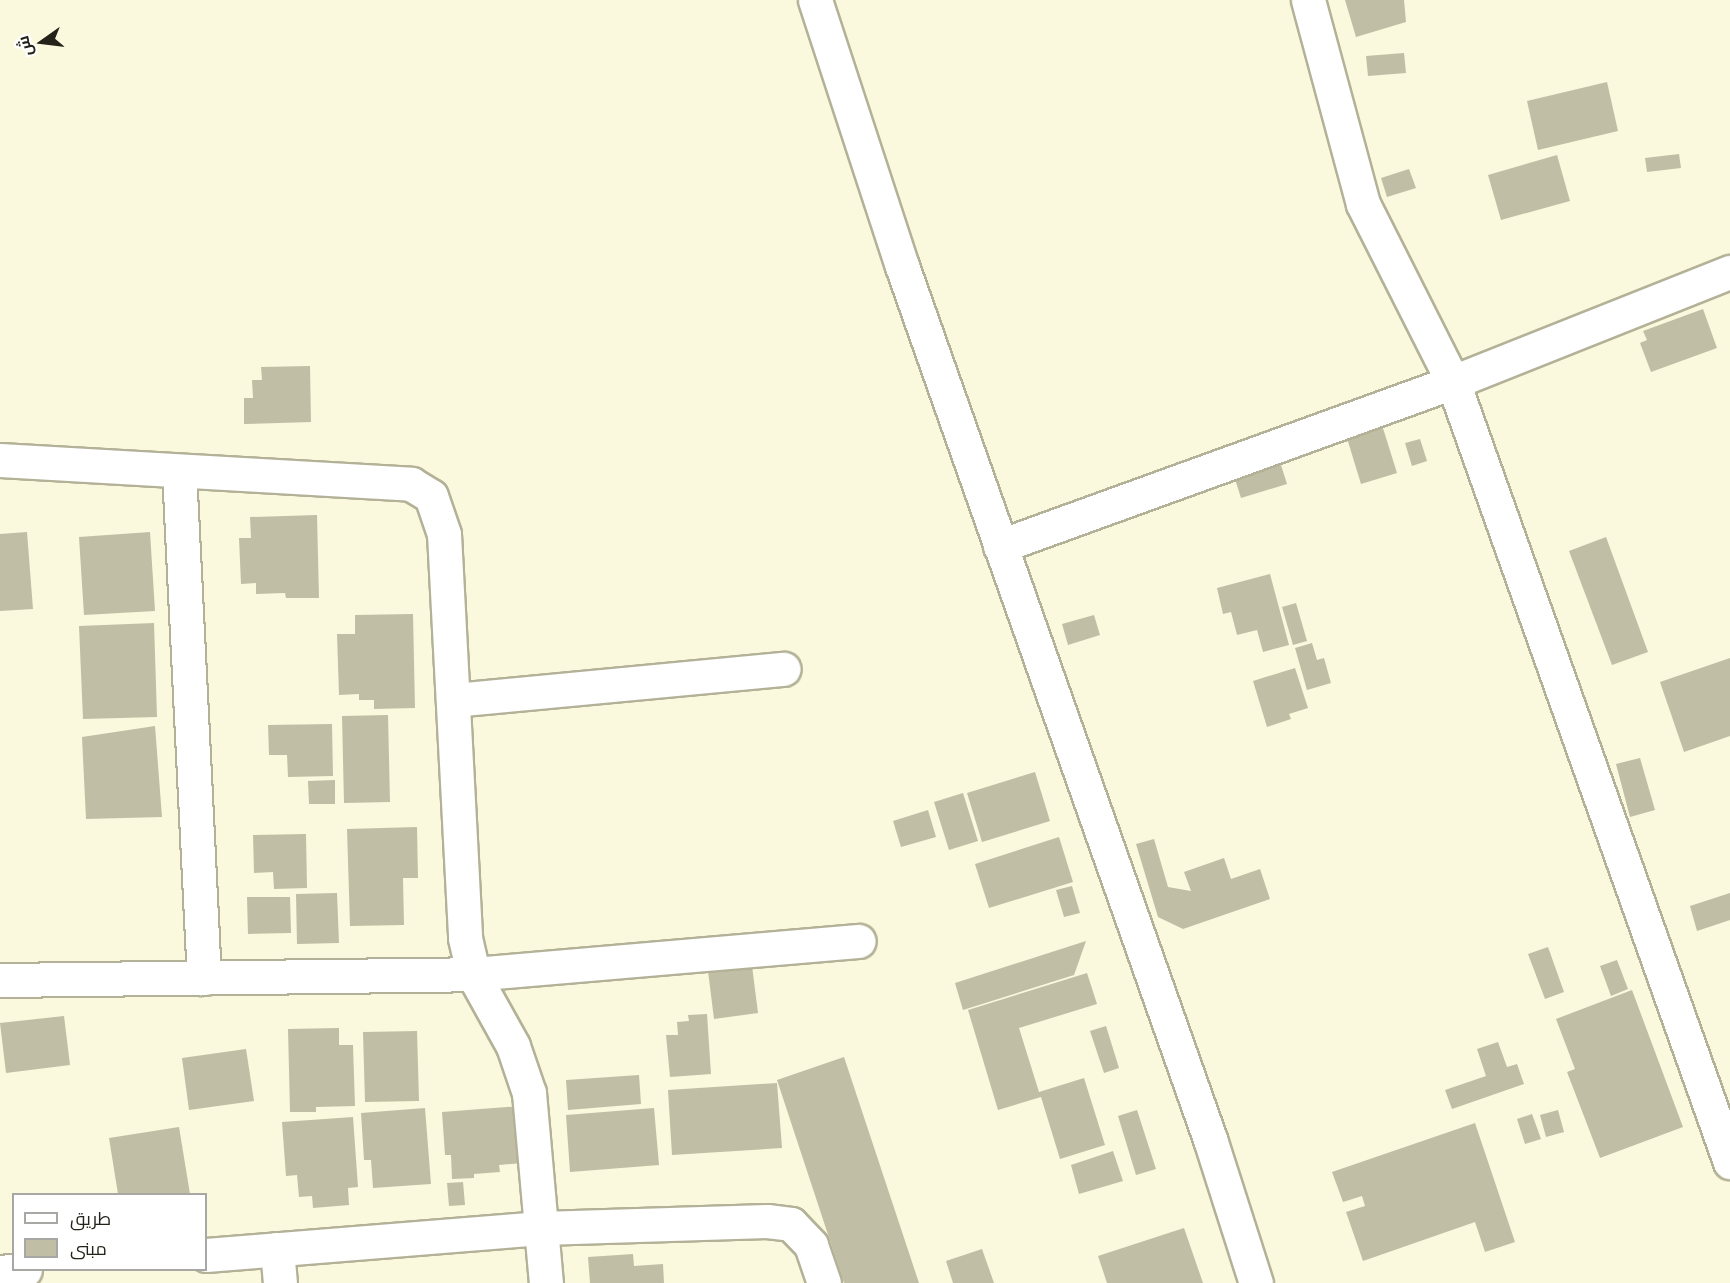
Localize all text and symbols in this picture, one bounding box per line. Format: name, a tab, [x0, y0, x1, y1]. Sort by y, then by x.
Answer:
north arrow	[12, 12, 72, 72]
text: ش	[12, 34, 36, 59]
legend	[12, 1193, 207, 1271]
text: طريق	[70, 1207, 111, 1229]
text: مبنى	[70, 1237, 107, 1259]

